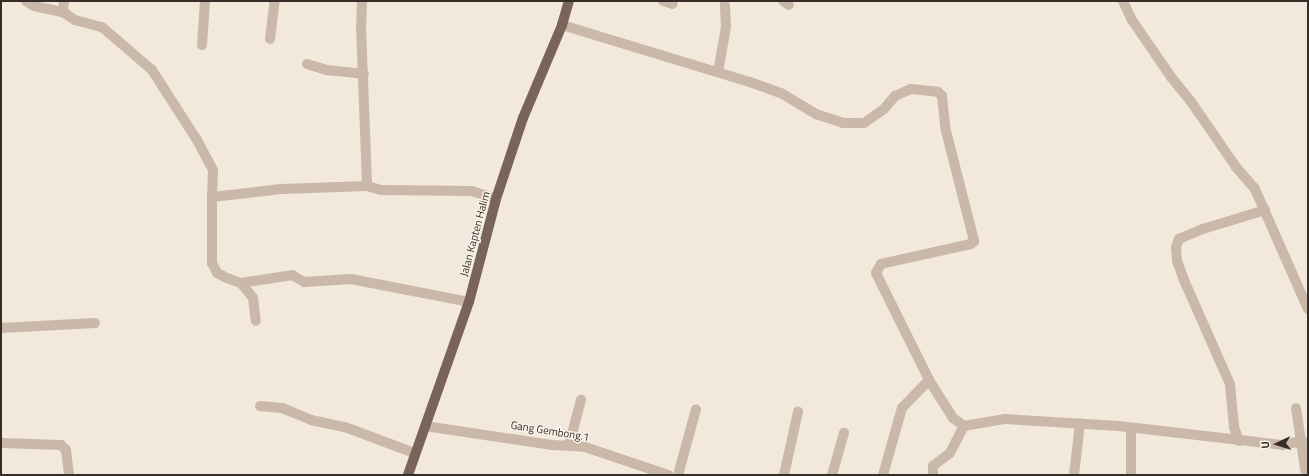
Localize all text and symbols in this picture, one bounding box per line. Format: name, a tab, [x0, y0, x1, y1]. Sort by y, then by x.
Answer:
street label: Jalan Kapten Halim	[457, 190, 493, 278]
street label: Gang Gembong.1	[510, 418, 590, 444]
north arrow	[1257, 424, 1297, 464]
text: U	[1257, 441, 1273, 449]

